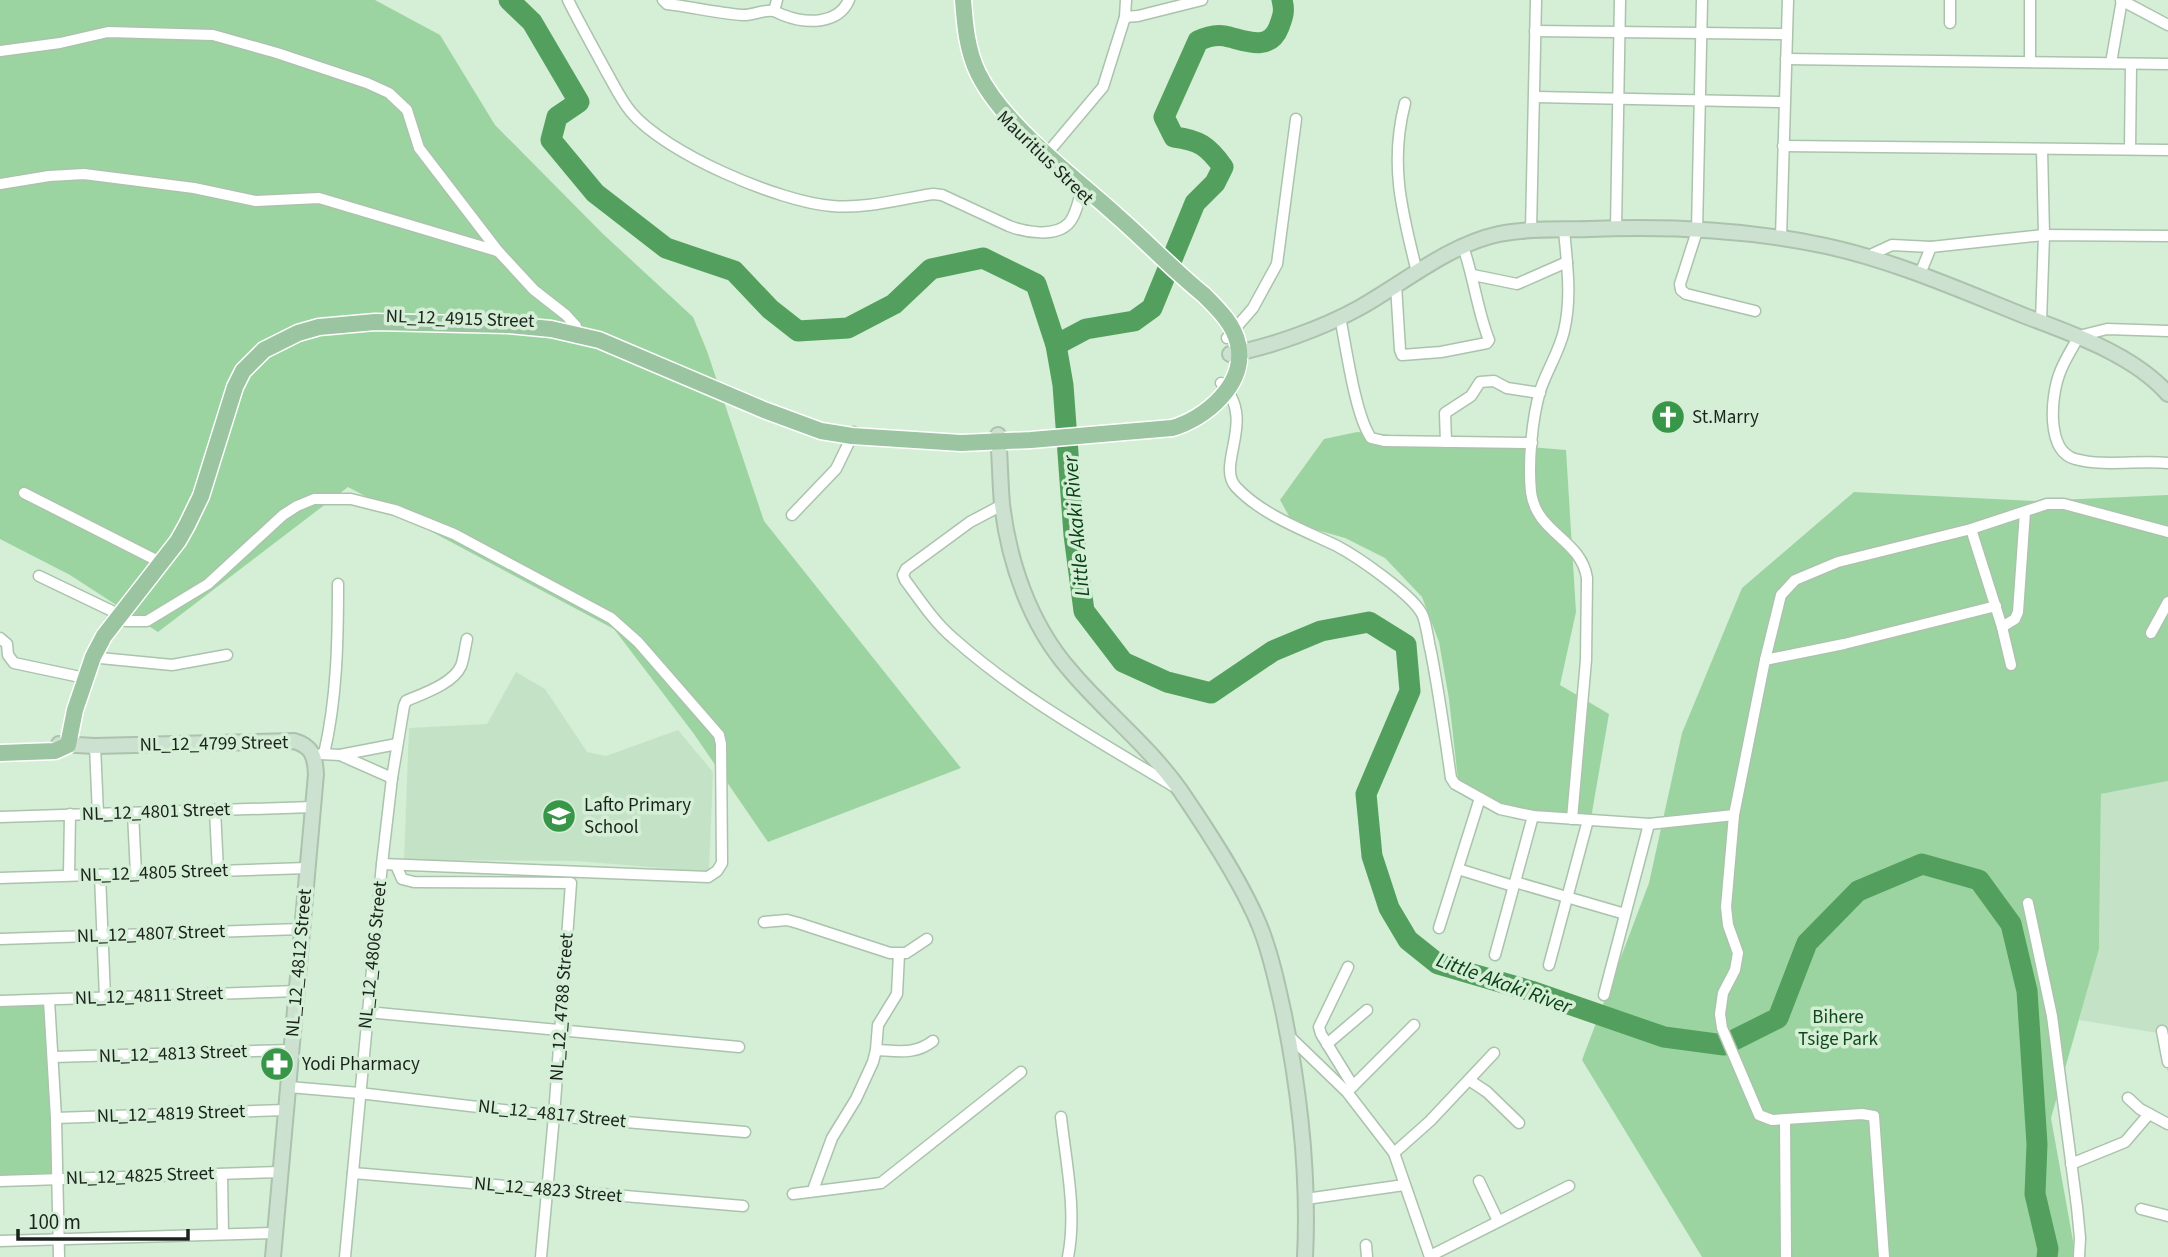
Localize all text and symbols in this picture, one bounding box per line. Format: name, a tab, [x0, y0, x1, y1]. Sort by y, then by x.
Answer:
street label: Mauritius Street	[990, 105, 1100, 212]
street label: NL_12_4915 Street	[385, 303, 535, 335]
church icon: St.Marry	[1649, 398, 1687, 436]
place label: St.Marry	[1692, 404, 1759, 431]
water label: Little Akaki River	[1055, 453, 1097, 598]
street label: NL_12_4799 Street	[139, 729, 289, 759]
place label: Lafto Primary School	[584, 792, 691, 841]
street label: NL_12_4801 Street	[81, 796, 231, 828]
school or university icon: Lafto Primary School	[540, 797, 578, 835]
street label: NL_12_4805 Street	[79, 857, 229, 889]
street label: NL_12_4806 Street	[352, 879, 394, 1030]
street label: NL_12_4812 Street	[279, 887, 319, 1038]
street label: NL_12_4807 Street	[76, 918, 226, 950]
street label: NL_12_4788 Street	[543, 931, 581, 1082]
water label: Little Akaki River	[1432, 945, 1577, 1022]
street label: NL_12_4811 Street	[74, 980, 224, 1012]
park label: Bihere Tsige Park	[1798, 1004, 1878, 1053]
street label: NL_12_4813 Street	[98, 1038, 248, 1070]
pharmacy icon: Yodi Pharmacy	[258, 1045, 296, 1083]
place label: Yodi Pharmacy	[301, 1051, 420, 1078]
street label: NL_12_4817 Street	[477, 1093, 628, 1135]
street label: NL_12_4819 Street	[96, 1098, 246, 1130]
street label: NL_12_4825 Street	[65, 1160, 215, 1192]
street label: NL_12_4823 Street	[473, 1170, 624, 1210]
scale bar	[18, 1198, 187, 1242]
text: 100 m	[28, 1207, 81, 1237]

